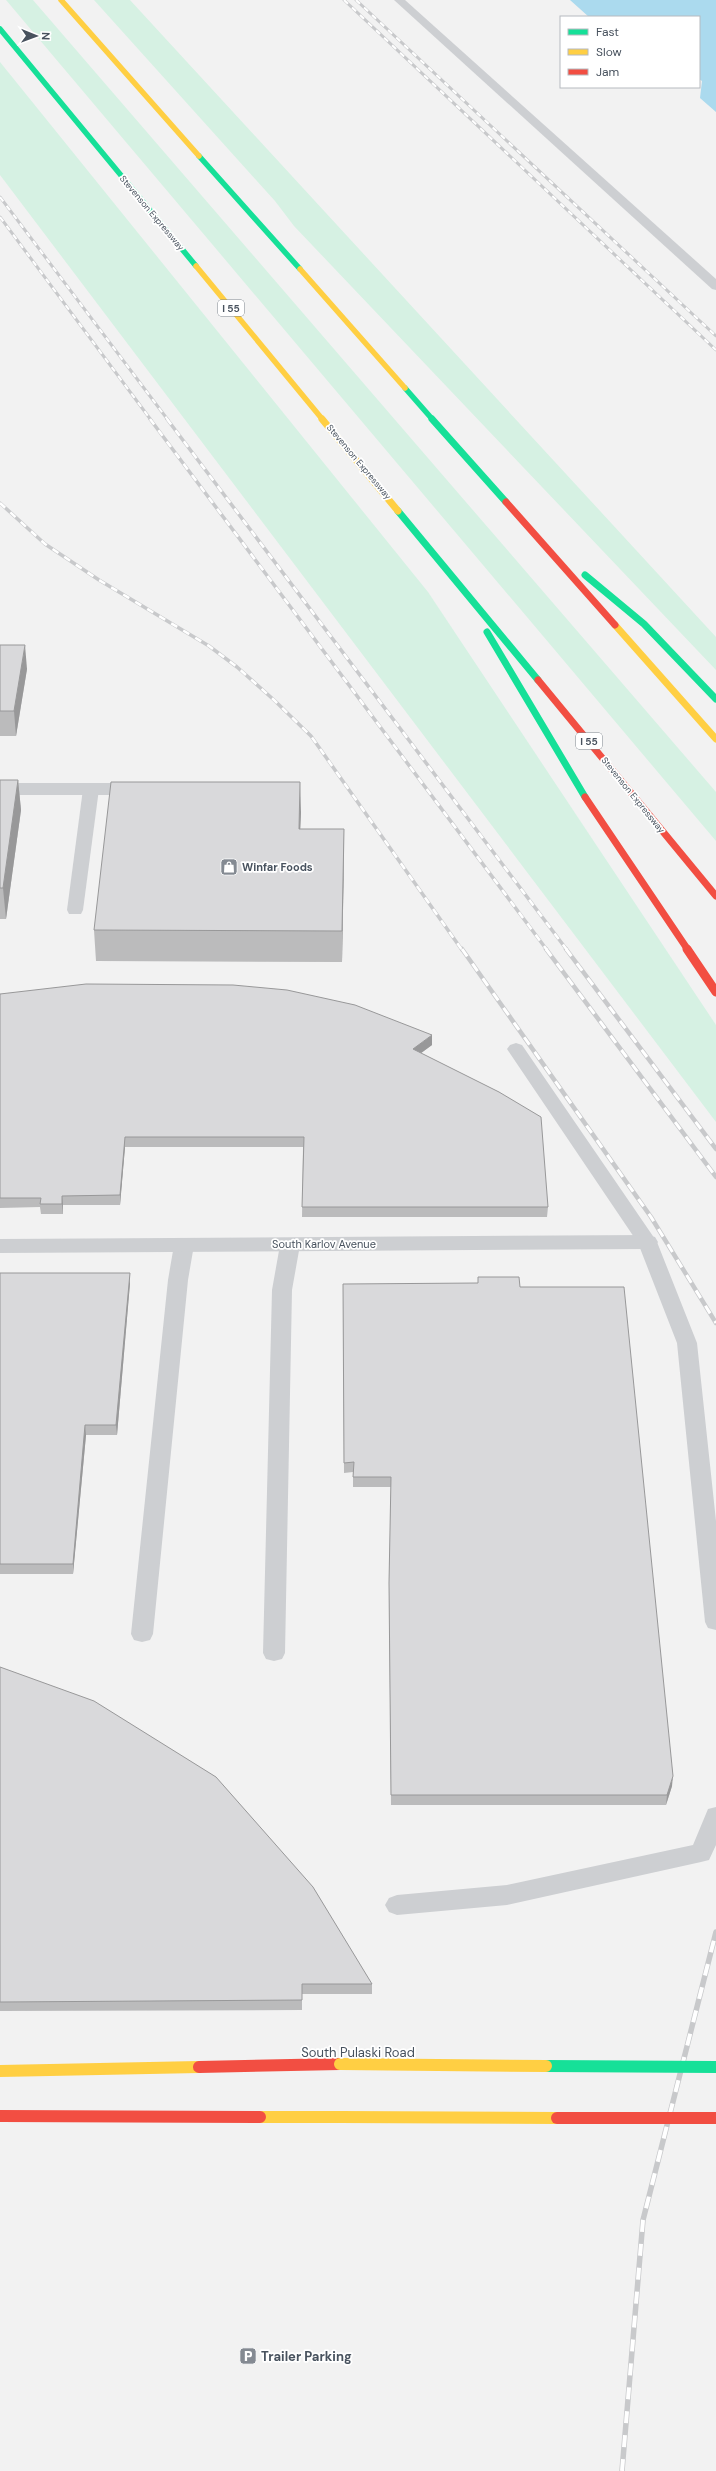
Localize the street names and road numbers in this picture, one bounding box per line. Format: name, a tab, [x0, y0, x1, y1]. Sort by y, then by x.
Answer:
street label: Stevenson Expressway	[117, 173, 187, 253]
road number: I 55	[218, 300, 244, 316]
street label: Stevenson Expressway	[324, 422, 394, 502]
road number: I 55	[576, 733, 602, 749]
street label: Stevenson Expressway	[599, 754, 667, 836]
street label: South Karlov Avenue	[272, 1237, 376, 1251]
street label: South Pulaski Road	[301, 2044, 415, 2061]

